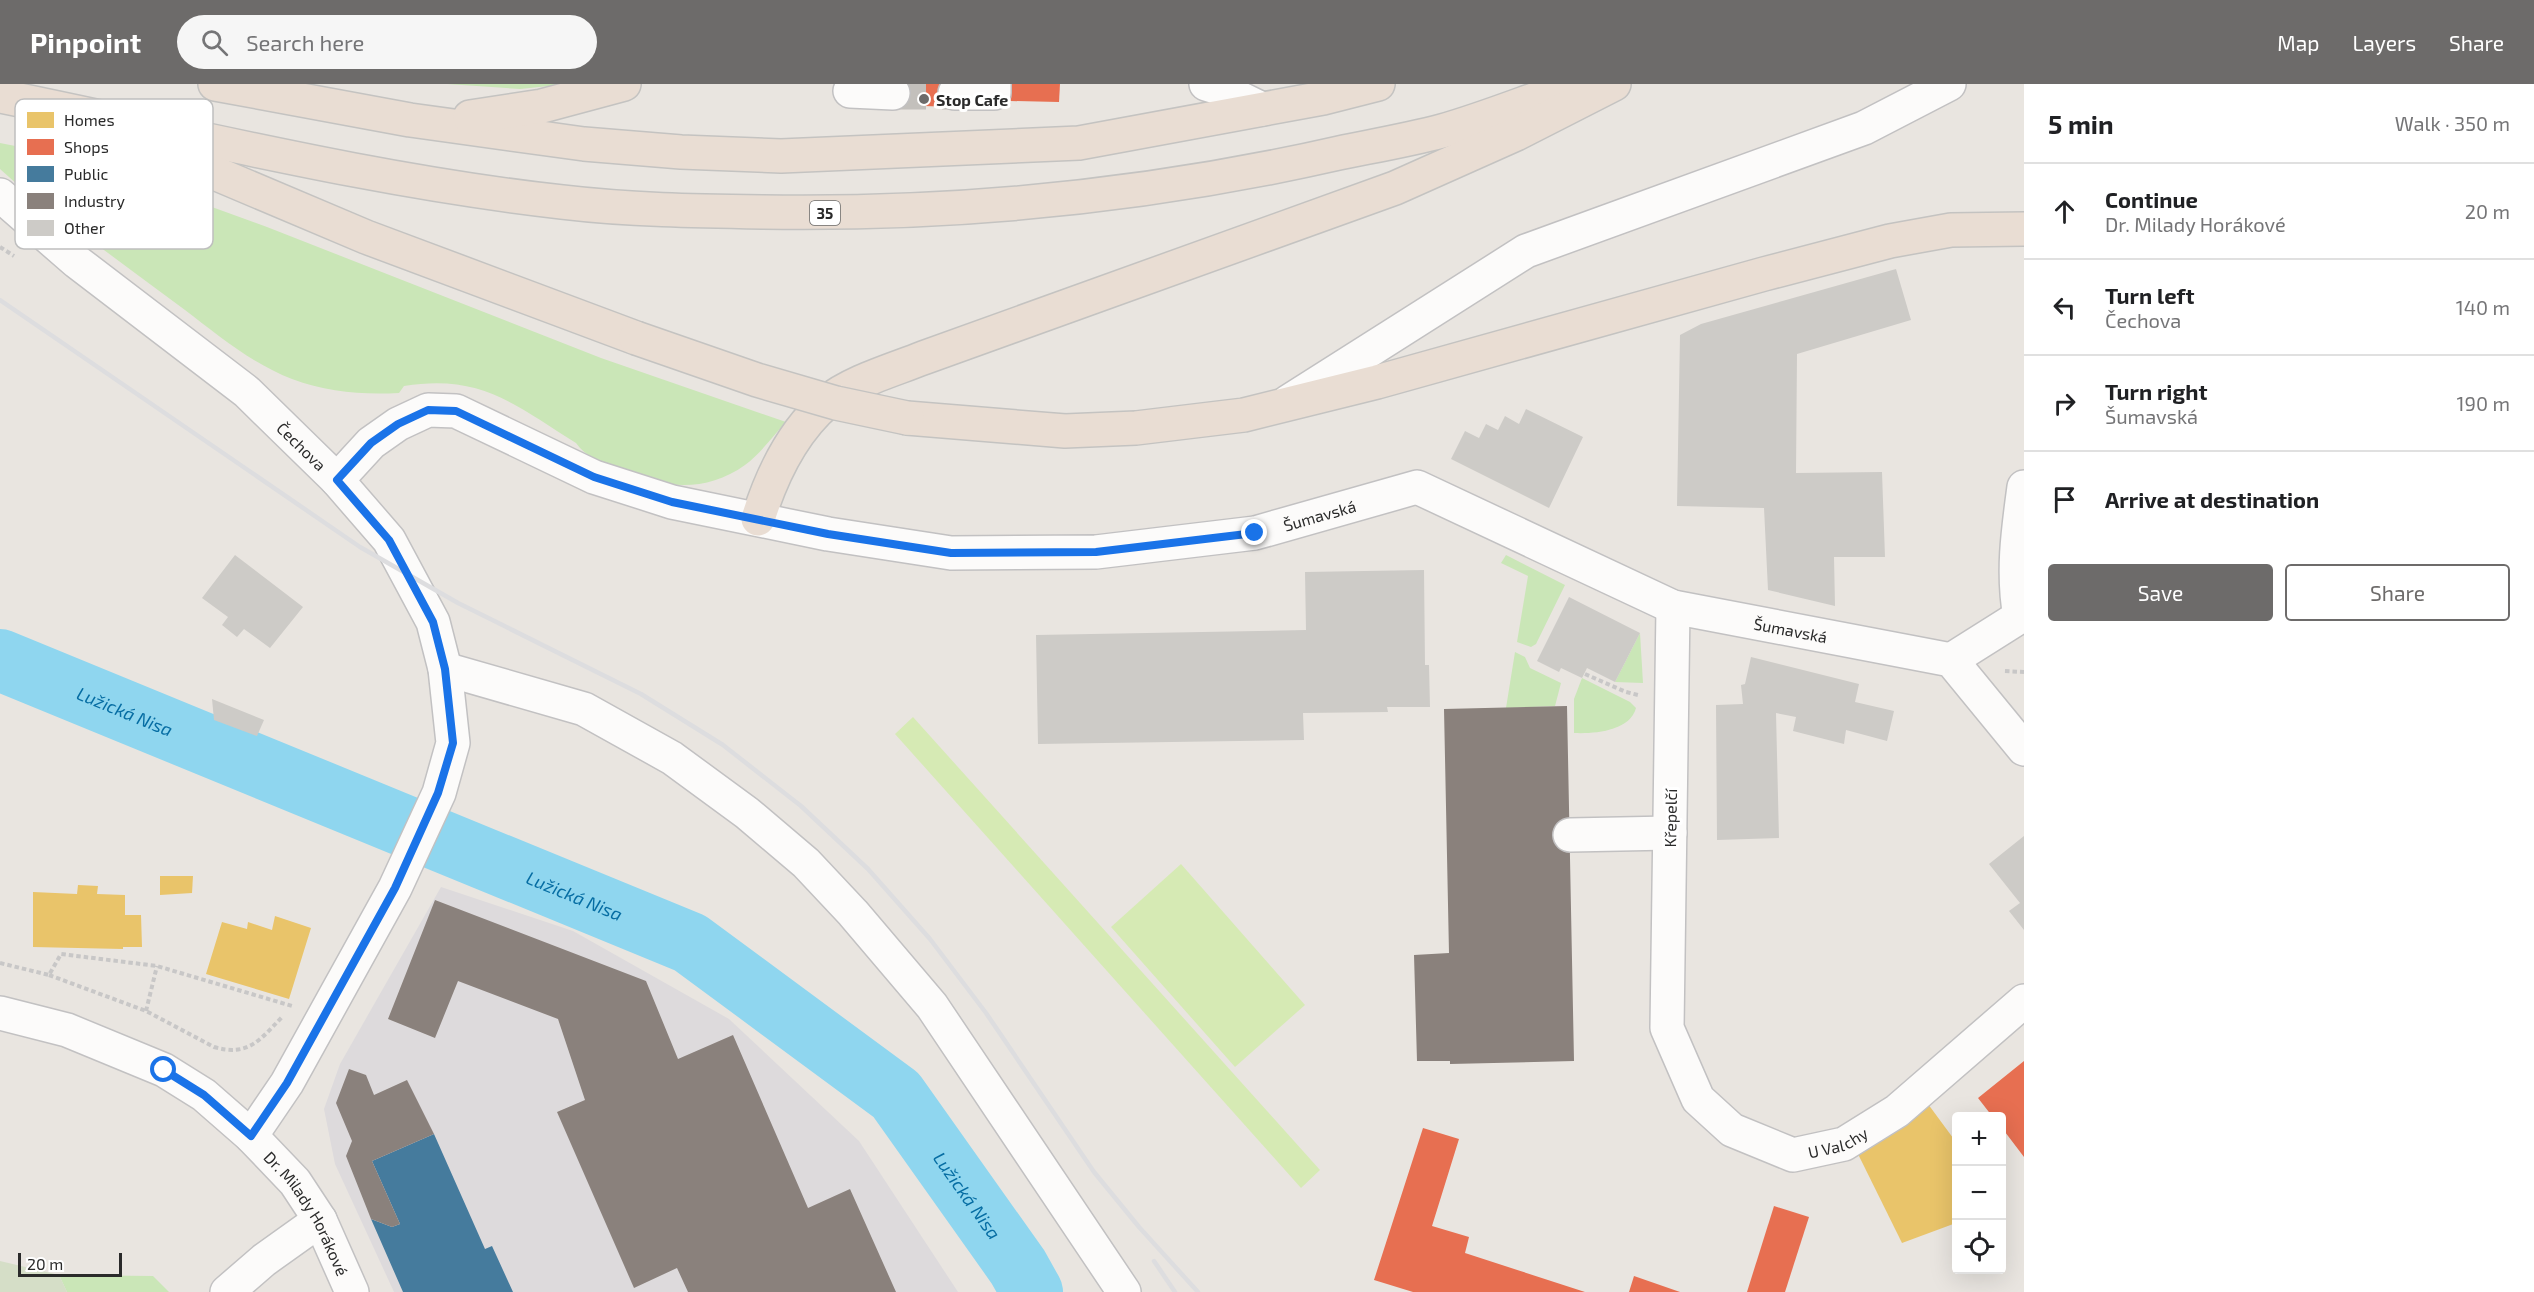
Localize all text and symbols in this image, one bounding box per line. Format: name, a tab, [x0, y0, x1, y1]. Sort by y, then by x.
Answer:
search box	[177, 15, 597, 69]
text: Pinpoint	[30, 25, 141, 59]
icon: search	[198, 26, 231, 59]
text: Search here	[246, 29, 364, 55]
text: Map	[2277, 30, 2319, 55]
text: Layers	[2352, 30, 2416, 55]
text: Share	[2449, 30, 2504, 55]
place label: Stop Cafe	[936, 90, 1008, 109]
marker: Stop Cafe	[917, 92, 931, 106]
legend	[15, 99, 213, 249]
text: 5 min	[2048, 108, 2114, 139]
text: Homes	[64, 110, 115, 129]
text: Walk · 350 m	[2395, 111, 2510, 135]
text: Shops	[64, 137, 109, 156]
text: Public	[64, 164, 108, 183]
text: Continue	[2105, 186, 2198, 212]
text: Industry	[64, 191, 125, 210]
icon: ahead	[2048, 195, 2081, 228]
text: 20 m	[2465, 199, 2510, 223]
road number: 35	[810, 201, 840, 225]
text: Dr. Milady Horákové	[2105, 212, 2286, 236]
text: Other	[64, 218, 106, 237]
text: Turn left	[2105, 282, 2194, 308]
icon: left	[2048, 291, 2081, 324]
text: 140 m	[2456, 295, 2510, 319]
text: Čechova	[2105, 308, 2181, 332]
text: Turn right	[2105, 378, 2207, 404]
icon: right	[2048, 387, 2081, 420]
text: 190 m	[2457, 391, 2510, 415]
text: Šumavská	[2105, 404, 2198, 428]
street label: Čechova	[274, 418, 330, 474]
icon: arrive	[2048, 483, 2081, 516]
text: Arrive at destination	[2105, 486, 2319, 512]
street label: Šumavská	[1281, 495, 1358, 534]
route end	[1241, 519, 1267, 545]
button: Save	[2048, 564, 2273, 621]
button: Share	[2285, 564, 2510, 621]
street label: Šumavská	[1752, 613, 1829, 646]
water label: Lužická Nisa	[74, 682, 176, 741]
street label: Křepelčí	[1660, 787, 1680, 848]
water label: Lužická Nisa	[523, 866, 626, 925]
route start	[150, 1056, 176, 1082]
map controls	[1952, 1112, 2006, 1274]
button: +	[1952, 1112, 2006, 1166]
street label: U Valchy	[1806, 1122, 1871, 1161]
street label: Dr. Milady Horákové	[261, 1147, 353, 1278]
water label: Lužická Nisa	[929, 1148, 1006, 1243]
button: −	[1952, 1166, 2006, 1220]
button: locate	[1952, 1220, 2006, 1274]
scale bar	[18, 1250, 122, 1278]
text: 20 m	[27, 1254, 63, 1273]

